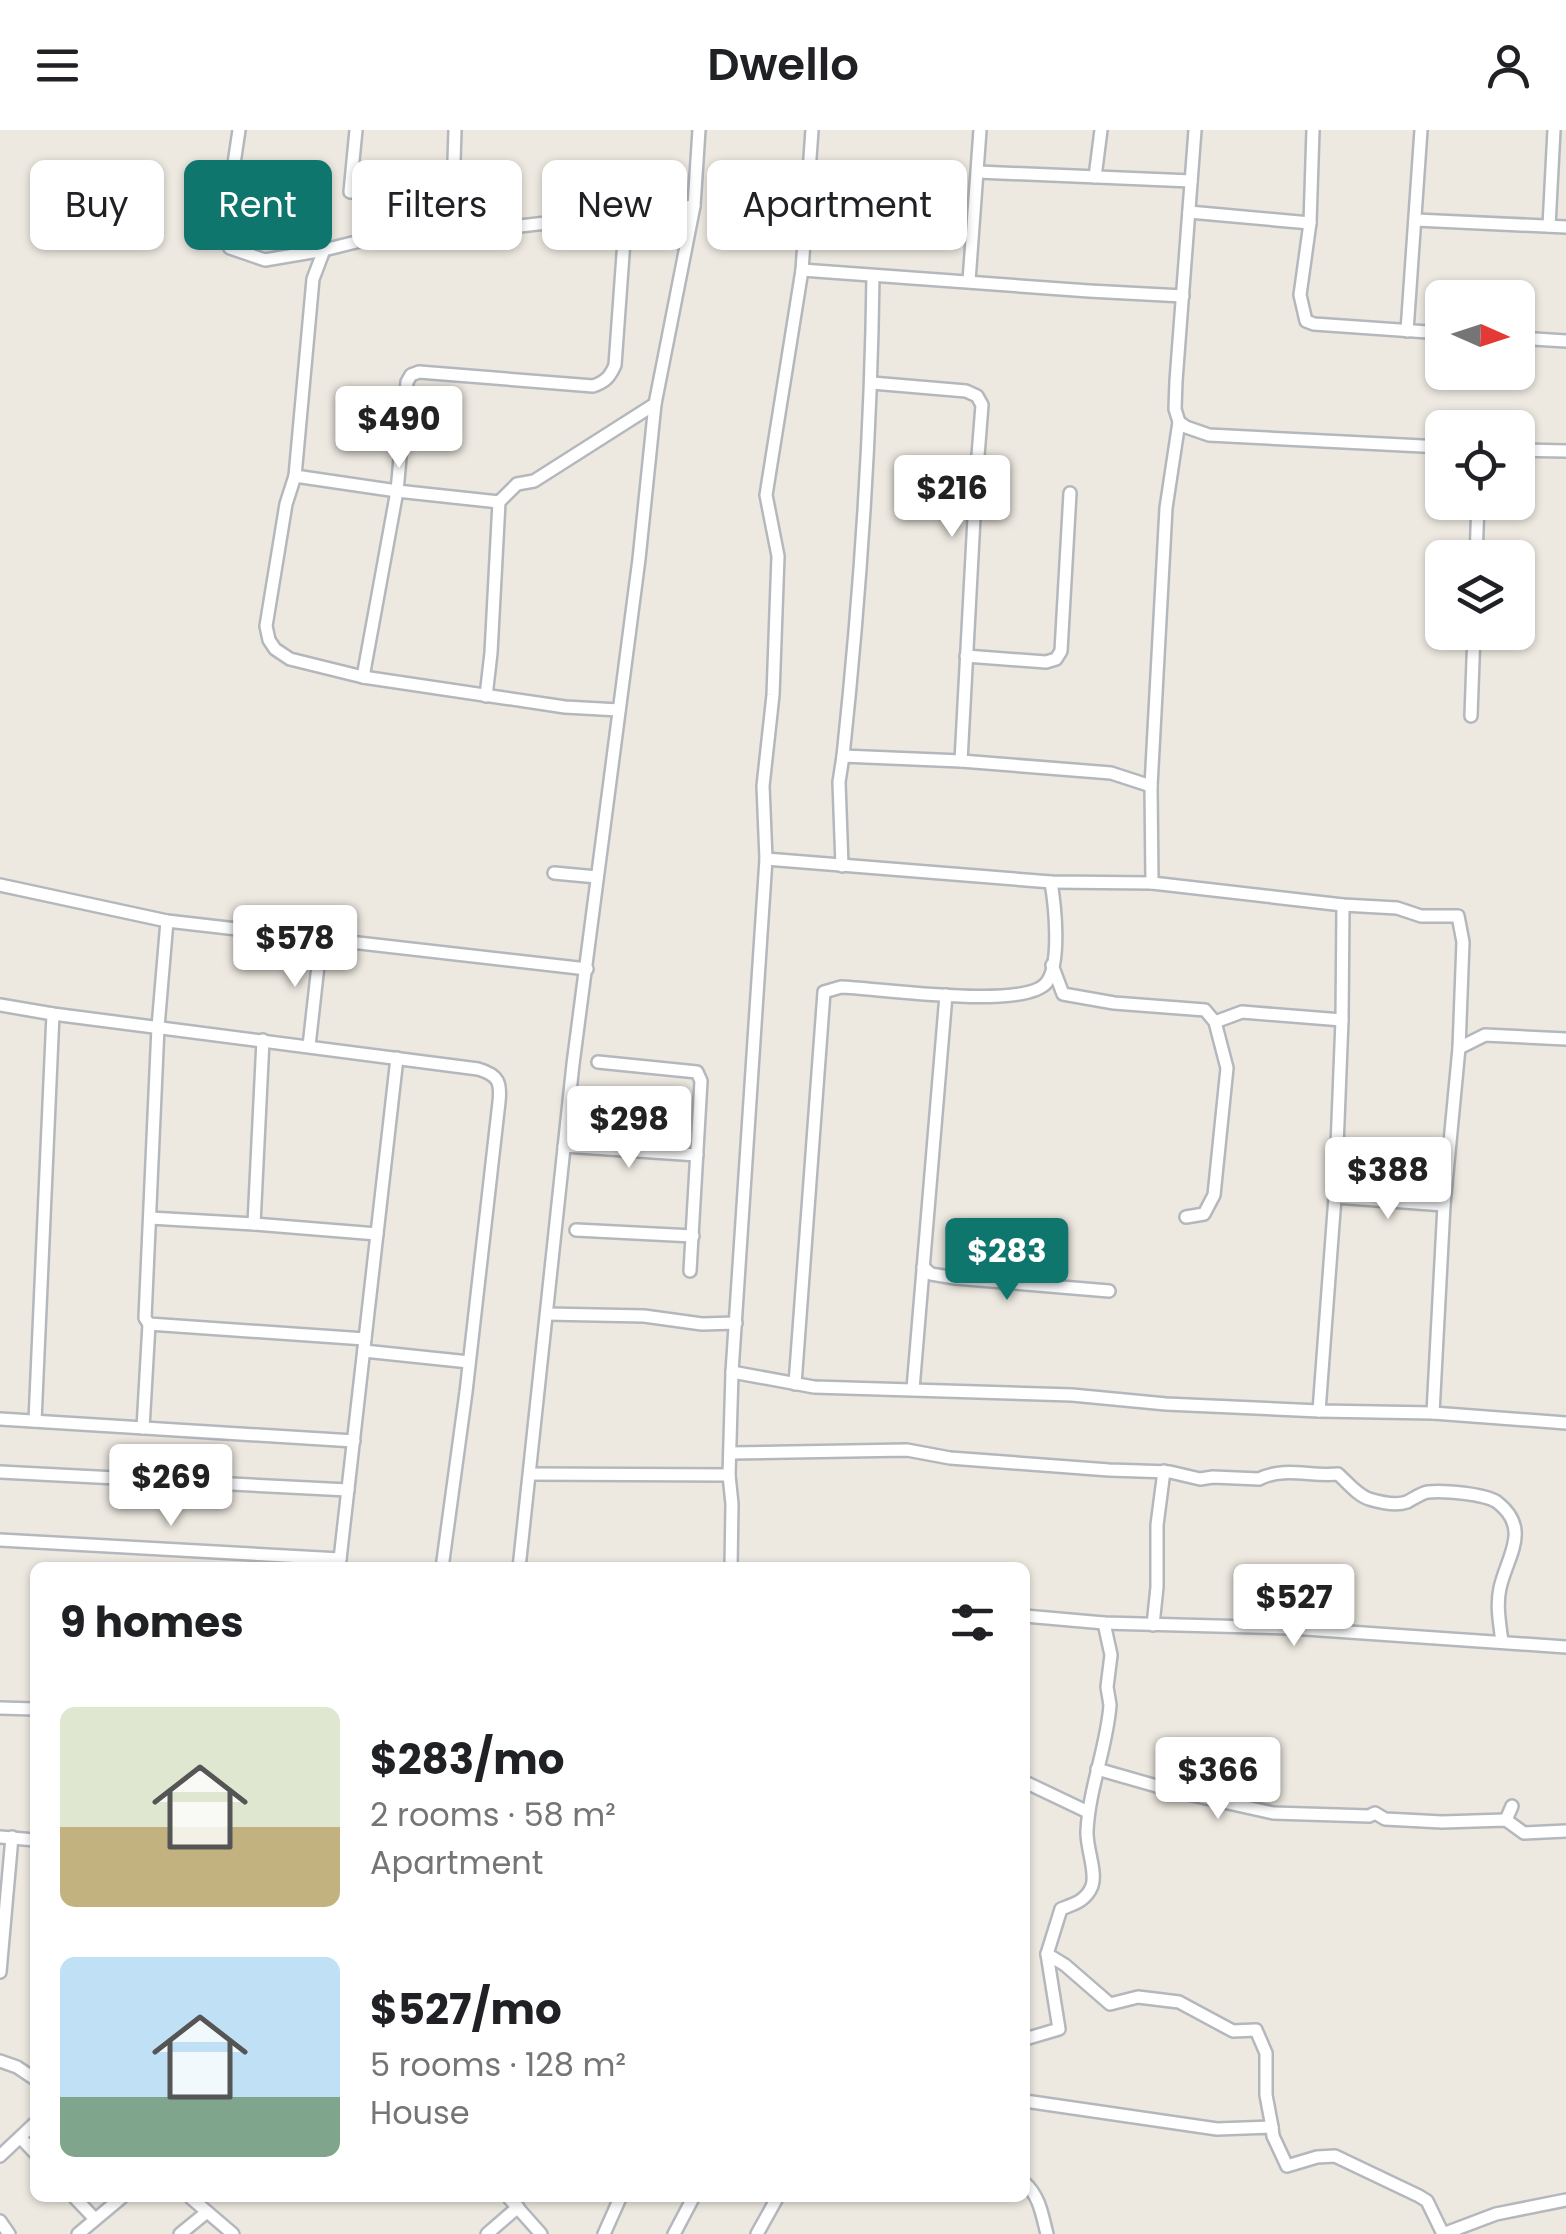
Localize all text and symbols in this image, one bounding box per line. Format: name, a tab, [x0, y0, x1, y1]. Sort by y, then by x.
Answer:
text: Dwello	[707, 33, 859, 96]
icon: menu	[30, 38, 85, 93]
icon: person	[1481, 38, 1536, 93]
chip: Buy	[30, 160, 164, 250]
chip: Rent	[184, 160, 332, 250]
chip: Filters	[352, 160, 522, 250]
chip: New	[542, 160, 687, 250]
chip: Apartment	[707, 160, 967, 250]
north arrow	[1425, 280, 1535, 390]
map controls	[1425, 280, 1535, 650]
pin: $490	[340, 386, 458, 471]
text: $490	[357, 396, 441, 441]
button: locate	[1425, 410, 1535, 520]
pin: $216	[893, 455, 1011, 540]
text: $216	[916, 465, 988, 510]
button: layers	[1425, 540, 1535, 650]
pin: $578	[236, 905, 354, 990]
text: $578	[255, 915, 335, 960]
pin: $298	[570, 1086, 688, 1171]
text: $298	[589, 1096, 669, 1141]
pin: $388	[1329, 1137, 1447, 1222]
text: $388	[1347, 1147, 1429, 1192]
pin: $283	[948, 1218, 1066, 1303]
text: $283	[967, 1228, 1047, 1273]
pin: $269	[112, 1444, 230, 1529]
text: $269	[131, 1454, 211, 1499]
pin: $527	[1235, 1564, 1353, 1649]
text: $527	[1255, 1574, 1333, 1619]
text: 9 homes	[60, 1593, 244, 1652]
icon: filters	[945, 1595, 1000, 1650]
text: $283/mo	[370, 1730, 565, 1789]
pin: $366	[1159, 1737, 1277, 1822]
icon: home	[140, 1747, 260, 1867]
text: $366	[1177, 1747, 1259, 1792]
text: 2 rooms · 58 m²	[370, 1792, 616, 1837]
text: Apartment	[370, 1840, 543, 1885]
text: $527/mo	[370, 1980, 562, 2039]
icon: home	[140, 1997, 260, 2117]
text: 5 rooms · 128 m²	[370, 2042, 626, 2087]
text: House	[370, 2090, 470, 2135]

